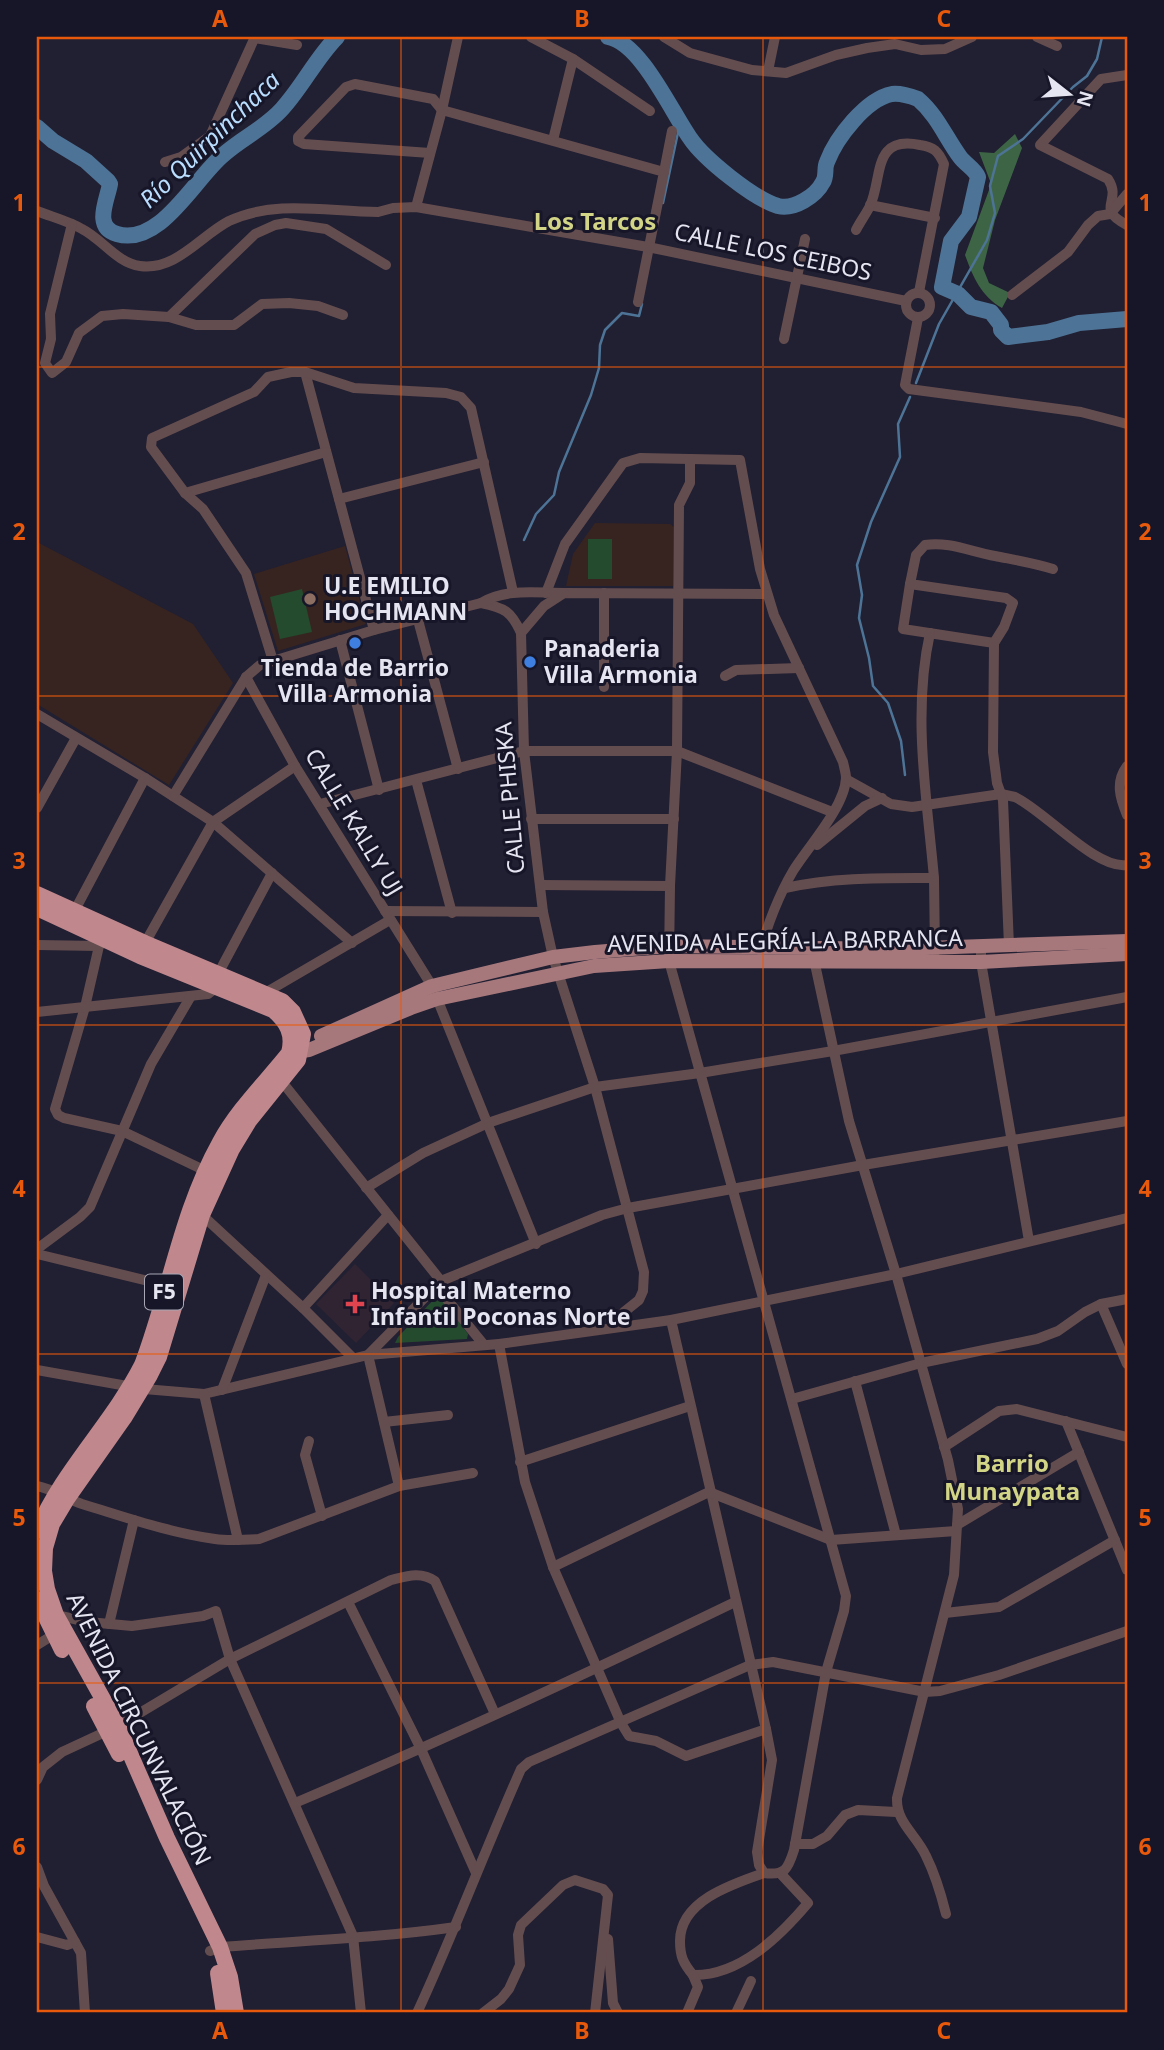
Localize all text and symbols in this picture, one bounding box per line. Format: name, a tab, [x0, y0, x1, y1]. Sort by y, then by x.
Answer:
text: A	[212, 2, 228, 34]
text: B	[574, 2, 590, 34]
text: C	[937, 2, 952, 34]
north arrow	[1034, 60, 1104, 130]
water label: Río Quirpinchaca	[131, 63, 287, 215]
text: N	[1071, 88, 1100, 110]
text: 1	[12, 186, 26, 218]
text: 1	[1138, 186, 1152, 218]
district label: Los Tarcos	[534, 204, 656, 237]
street label: CALLE LOS CEIBOS	[672, 214, 875, 288]
text: 2	[12, 515, 26, 547]
text: 2	[1138, 515, 1152, 547]
place label: U.E EMILIO HOCHMANN	[324, 569, 467, 627]
marker: U.E EMILIO HOCHMANN	[302, 591, 318, 607]
place label: Panaderia Villa Armonia	[544, 632, 698, 690]
marker: Tienda de Barrio Villa Armonia	[347, 635, 363, 651]
place label: Tienda de Barrio Villa Armonia	[261, 651, 449, 709]
marker: Panaderia Villa Armonia	[522, 654, 538, 670]
street label: CALLE PHISKA	[486, 720, 532, 875]
street label: CALLE KALLY UJ	[298, 742, 411, 901]
text: 3	[12, 844, 26, 876]
text: 3	[1138, 844, 1152, 876]
street label: AVENIDA ALEGRÍA-LA BARRANCA	[607, 921, 963, 959]
text: 4	[12, 1172, 26, 1204]
text: 4	[1138, 1172, 1152, 1204]
road number: F5	[145, 1274, 183, 1310]
place label: Hospital Materno Infantil Poconas Norte	[371, 1274, 630, 1332]
marker: Hospital Materno Infantil Poconas Norte	[345, 1294, 365, 1314]
district label: Barrio Munaypata	[944, 1446, 1080, 1507]
text: 5	[12, 1501, 26, 1533]
text: 5	[1138, 1501, 1152, 1533]
street label: AVENIDA CIRCUNVALACIÓN	[60, 1587, 220, 1870]
text: 6	[12, 1830, 26, 1862]
text: 6	[1138, 1830, 1152, 1862]
text: A	[212, 2014, 228, 2046]
text: B	[574, 2014, 590, 2046]
text: C	[937, 2014, 952, 2046]

